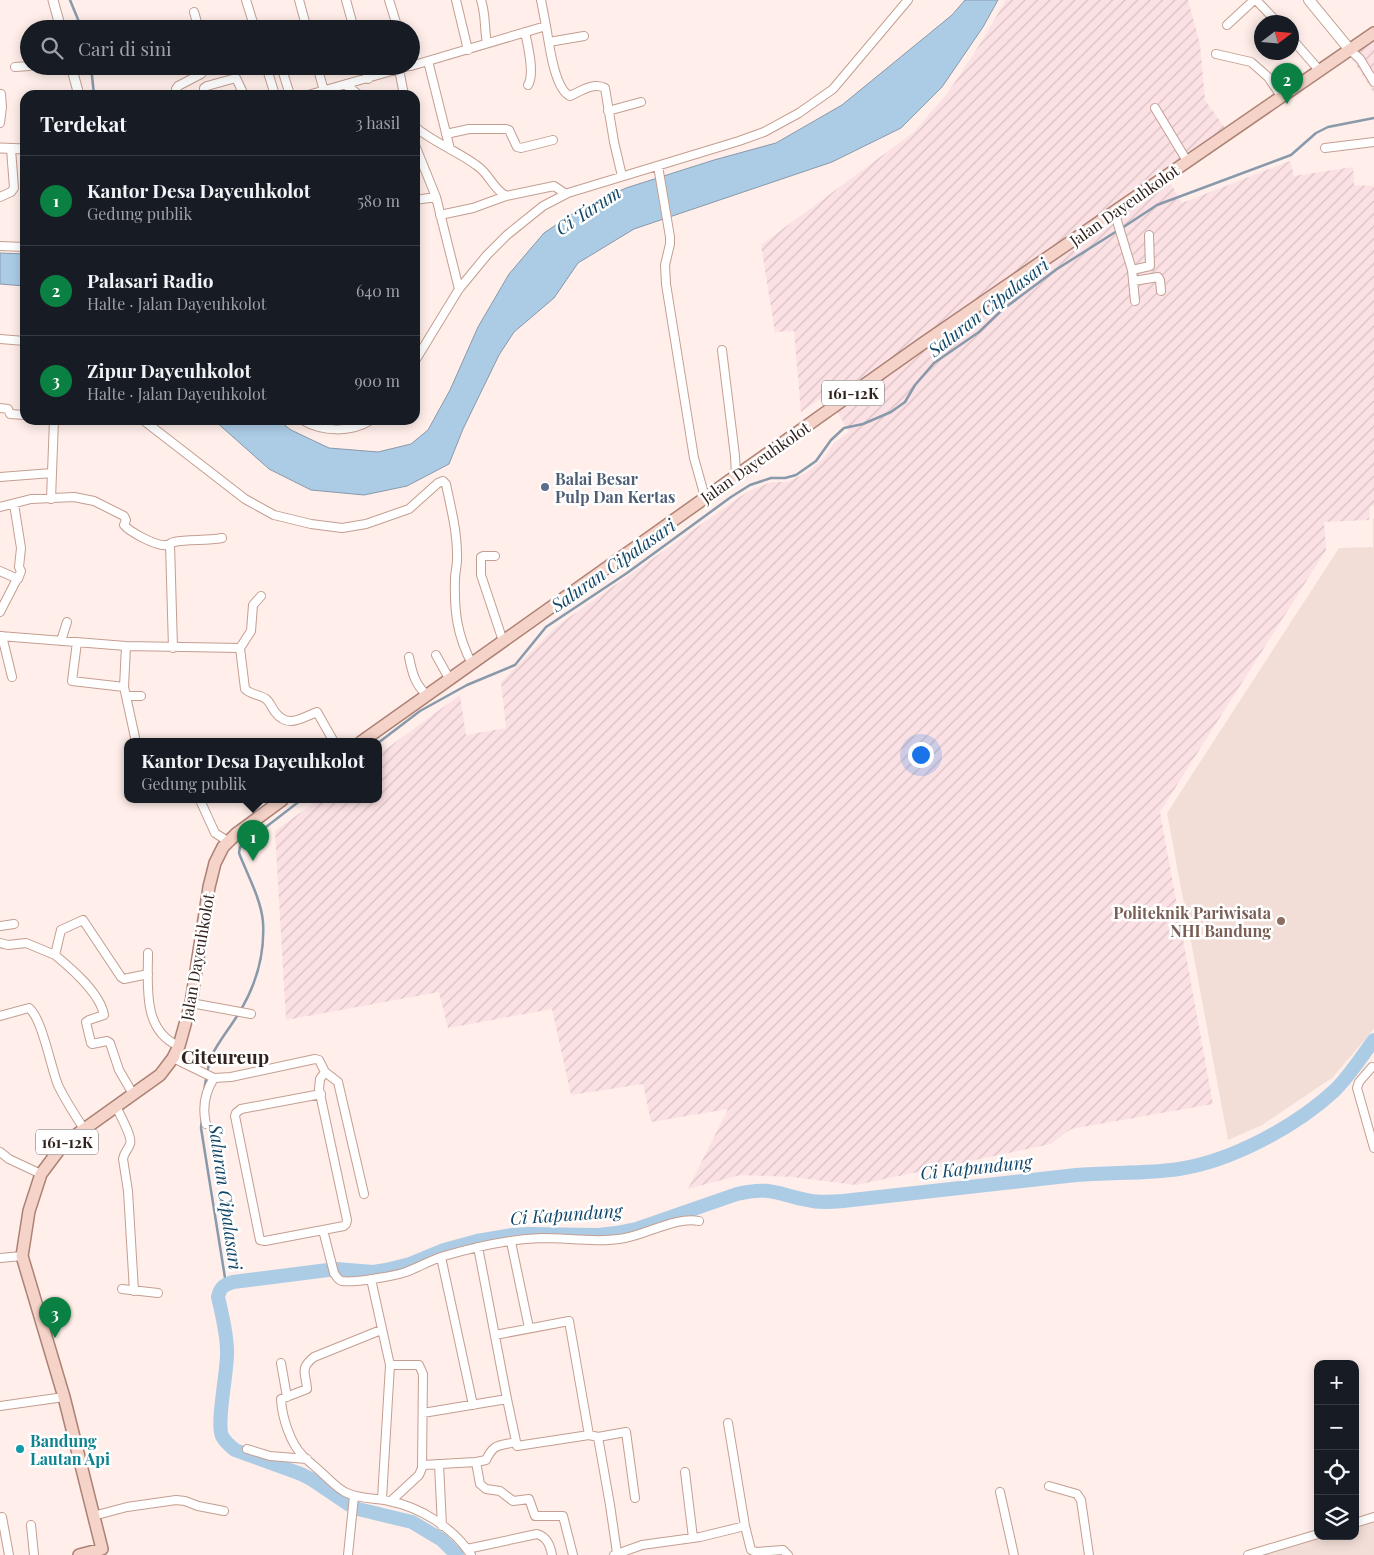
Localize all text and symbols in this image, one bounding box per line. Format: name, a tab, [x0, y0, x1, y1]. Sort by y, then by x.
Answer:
north arrow	[1254, 15, 1299, 60]
search box	[20, 20, 420, 75]
icon: search	[38, 34, 66, 62]
text: Cari di sini	[78, 35, 172, 61]
pin: 2	[1271, 63, 1303, 104]
text: Terdekat	[40, 109, 127, 137]
text: 3 hasil	[355, 112, 400, 133]
street label: Jalan Dayeuhkolot	[1064, 159, 1183, 251]
text: Kantor Desa Dayeuhkolot	[87, 177, 310, 203]
water label: Ci Tarum	[551, 180, 625, 240]
text: 1	[53, 190, 59, 211]
text: 580 m	[357, 190, 400, 211]
text: Gedung publik	[87, 203, 192, 224]
water label: Saluran Cipalasari	[922, 252, 1054, 362]
text: Palasari Radio	[87, 267, 214, 293]
text: 2	[52, 280, 60, 301]
text: 640 m	[356, 280, 400, 301]
text: Halte · Jalan Dayeuhkolot	[87, 293, 266, 314]
text: Zipur Dayeuhkolot	[87, 357, 251, 383]
text: 3	[52, 370, 60, 391]
text: 900 m	[354, 370, 400, 391]
road number: 161-12K	[822, 380, 884, 406]
text: Halte · Jalan Dayeuhkolot	[87, 383, 266, 404]
street label: Jalan Dayeuhkolot	[695, 416, 814, 508]
place label: Balai Besar Pulp Dan Kertas	[555, 468, 675, 507]
marker: Balai Besar Pulp Dan Kertas	[539, 481, 551, 493]
water label: Saluran Cipalasari	[545, 513, 681, 618]
popup	[124, 738, 382, 803]
your location	[908, 742, 934, 768]
text: Kantor Desa Dayeuhkolot	[141, 747, 365, 773]
text: Gedung publik	[141, 773, 247, 794]
pin: 1	[237, 820, 269, 861]
street label: Jalan Dayeuhkolot	[175, 891, 219, 1023]
place label: Politeknik Pariwisata NHI Bandung	[1113, 902, 1272, 941]
marker: Politeknik Pariwisata NHI Bandung	[1275, 915, 1287, 927]
district label: Citeureup	[181, 1043, 269, 1069]
water label: Saluran Cipalasari	[204, 1122, 248, 1272]
road number: 161-12K	[36, 1130, 98, 1154]
water label: Ci Kapundung	[919, 1149, 1035, 1185]
water label: Ci Kapundung	[509, 1198, 625, 1230]
pin: 3	[39, 1297, 71, 1338]
map controls	[1314, 1360, 1359, 1540]
button: +	[1314, 1360, 1359, 1405]
button: −	[1314, 1405, 1359, 1450]
place label: Bandung Lautan Api	[30, 1430, 110, 1469]
marker: Bandung Lautan Api	[14, 1443, 26, 1455]
button: locate	[1314, 1450, 1359, 1495]
button: layers	[1314, 1495, 1359, 1540]

